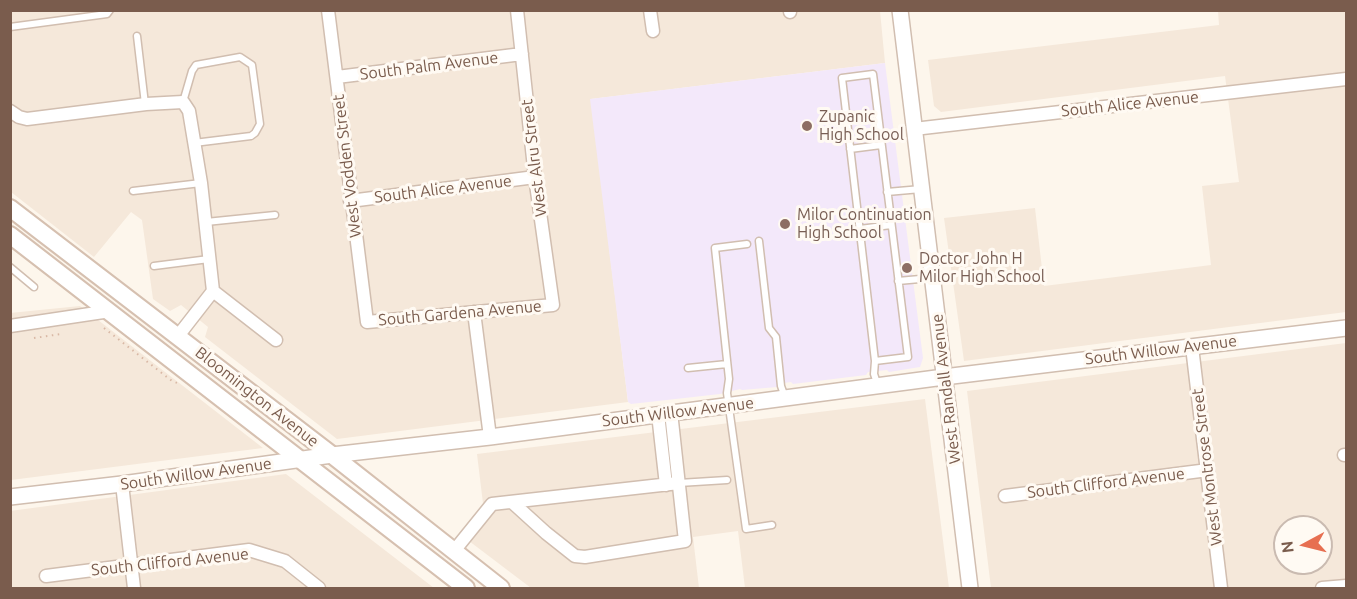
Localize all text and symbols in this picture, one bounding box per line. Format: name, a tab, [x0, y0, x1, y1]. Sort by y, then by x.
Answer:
street label: South Palm Avenue	[359, 48, 499, 84]
street label: South Alice Avenue	[1060, 87, 1200, 121]
street label: West Vodden Street	[329, 93, 365, 239]
street label: West Alru Street	[517, 98, 551, 218]
place label: Zupanic High School	[819, 107, 904, 145]
marker: Zupanic High School	[800, 119, 814, 133]
street label: South Alice Avenue	[373, 171, 513, 207]
place label: Milor Continuation High School	[797, 205, 932, 243]
marker: Milor Continuation High School	[778, 217, 792, 231]
place label: Doctor John H Milor High School	[919, 249, 1045, 287]
marker: Doctor John H Milor High School	[900, 261, 914, 275]
street label: South Gardena Avenue	[377, 296, 543, 330]
street label: West Randall Avenue	[927, 313, 965, 465]
street label: South Willow Avenue	[1084, 331, 1238, 369]
street label: Bloomington Avenue	[191, 343, 323, 451]
street label: West Montrose Street	[1188, 387, 1226, 547]
street label: South Willow Avenue	[601, 393, 755, 431]
street label: South Willow Avenue	[119, 454, 273, 494]
street label: South Clifford Avenue	[1026, 464, 1186, 502]
north arrow	[1273, 515, 1333, 575]
text: N	[1277, 540, 1297, 554]
street label: South Clifford Avenue	[90, 544, 250, 580]

